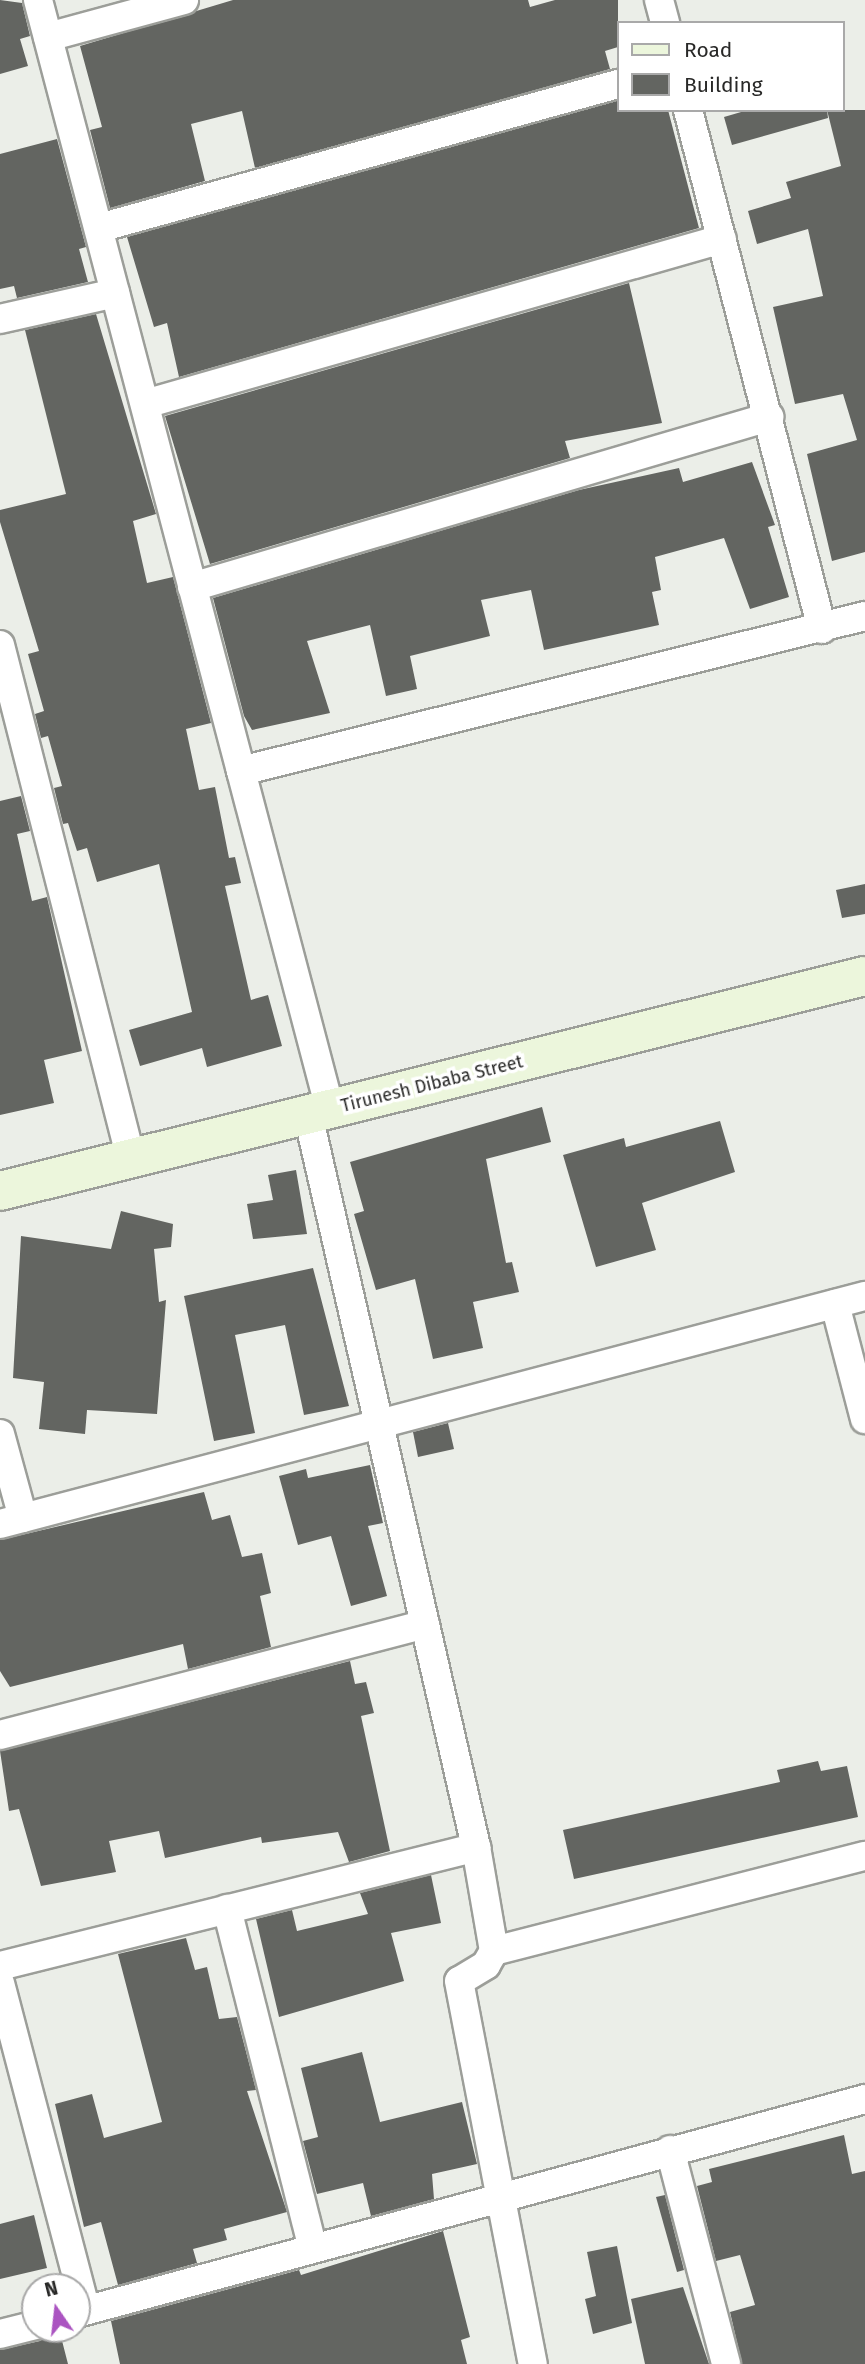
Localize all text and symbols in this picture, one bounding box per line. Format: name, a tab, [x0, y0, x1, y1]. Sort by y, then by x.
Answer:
legend	[616, 21, 844, 112]
text: Road	[684, 37, 732, 63]
text: Building	[684, 72, 763, 98]
street label: Tirunesh Dibaba Street	[339, 1051, 525, 1117]
north arrow	[21, 2273, 91, 2343]
text: N	[42, 2276, 60, 2302]

